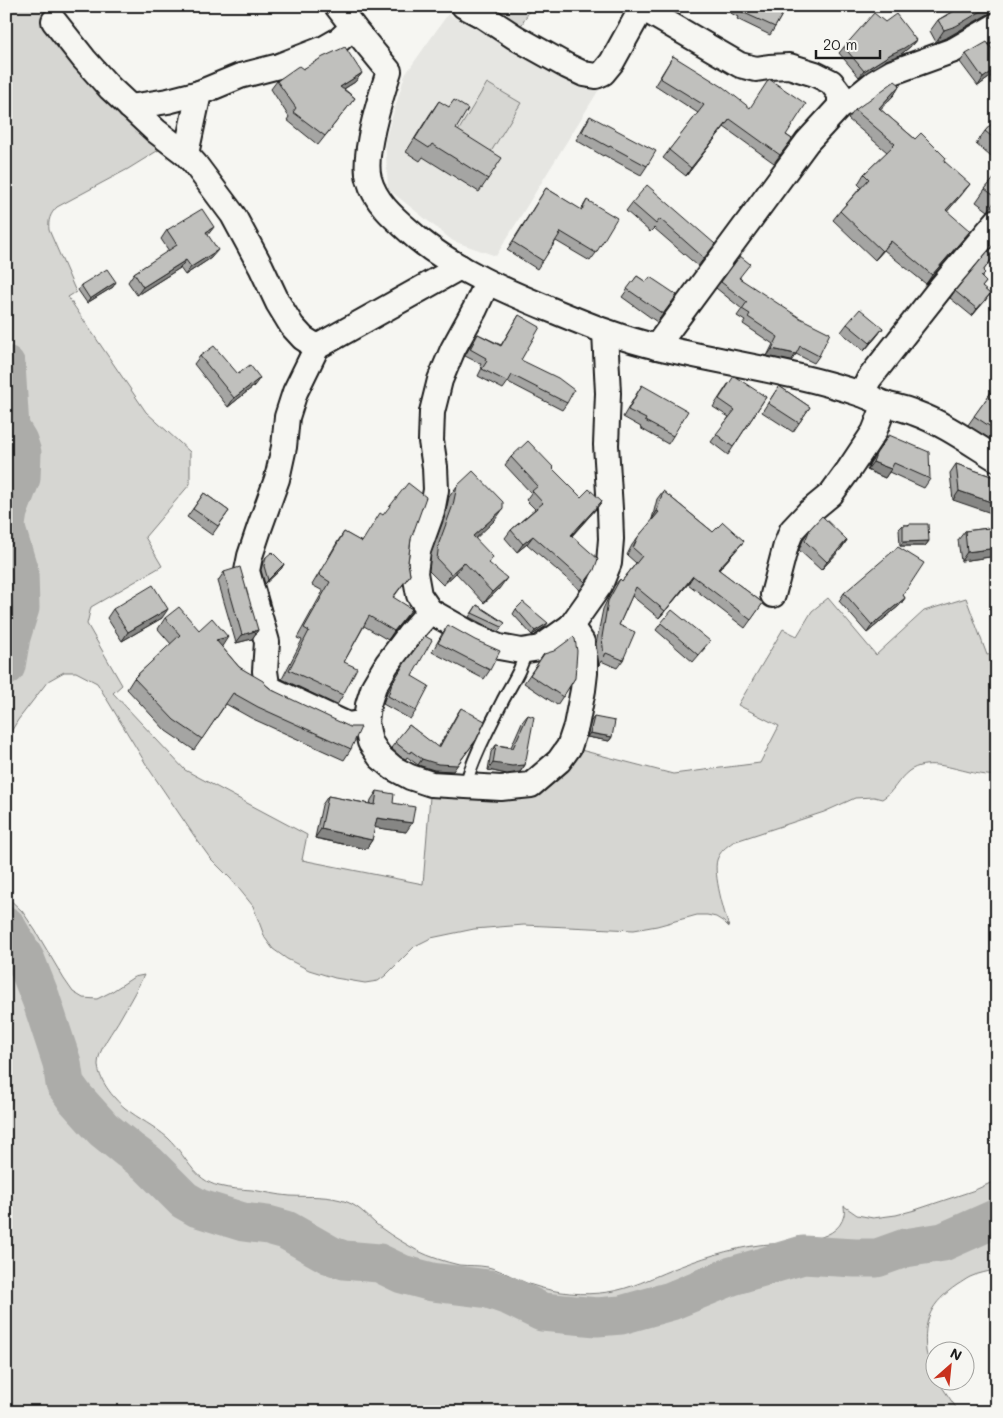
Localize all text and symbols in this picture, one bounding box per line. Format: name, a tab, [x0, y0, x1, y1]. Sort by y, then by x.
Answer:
scale bar	[816, 28, 879, 60]
text: 20 m	[823, 34, 857, 54]
north arrow	[926, 1340, 976, 1390]
text: N	[947, 1343, 965, 1365]

